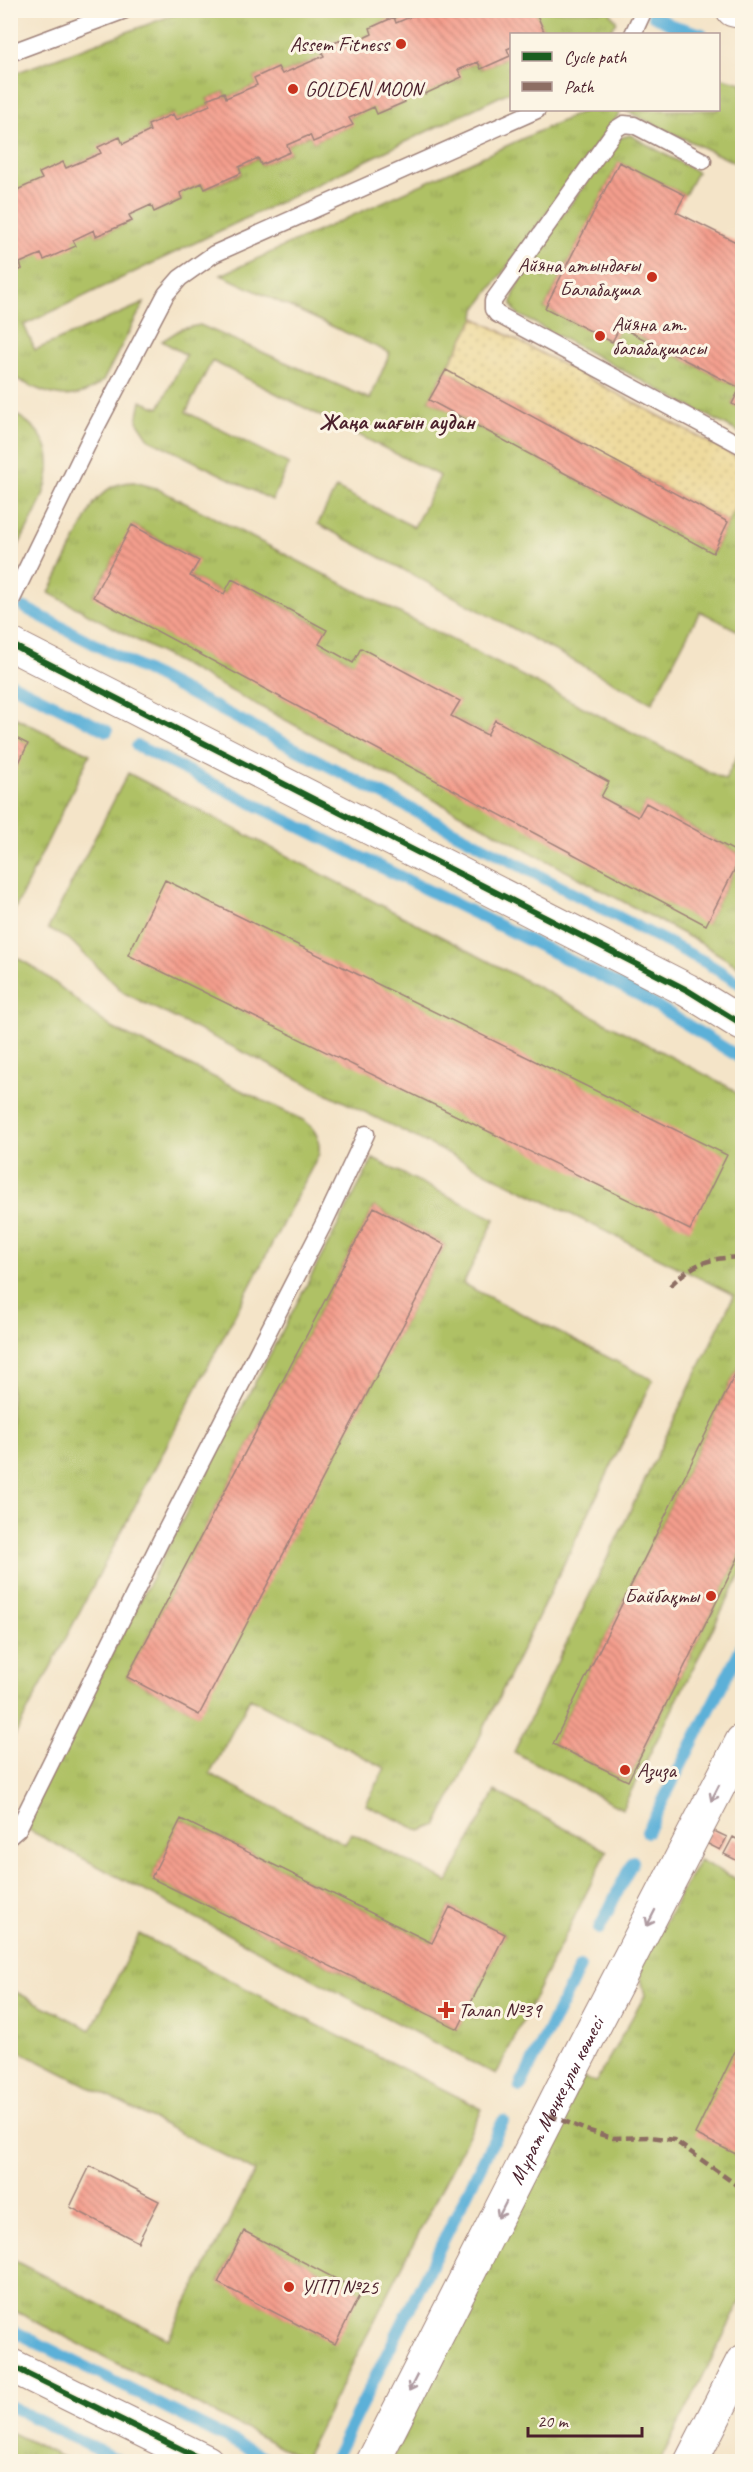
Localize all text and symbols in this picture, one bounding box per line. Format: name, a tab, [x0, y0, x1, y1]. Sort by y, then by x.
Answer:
place label: Assem Fitness	[290, 31, 391, 57]
legend	[510, 33, 720, 111]
marker: Assem Fitness	[394, 37, 408, 51]
text: Cycle path	[564, 46, 627, 68]
place label: GOLDEN MOON	[305, 76, 426, 102]
text: Path	[564, 76, 594, 98]
marker: GOLDEN MOON	[286, 82, 300, 96]
place label: Айяна атындағы Балабақша	[518, 252, 642, 302]
marker: Айяна атындағы Балабақша	[645, 270, 659, 284]
place label: Айяна ат. балабақшасы	[612, 311, 708, 361]
marker: Айяна ат. балабақшасы	[593, 329, 607, 343]
district label: Жаңа шағын аудан	[319, 408, 476, 436]
place label: Байбақты	[625, 1583, 701, 1609]
marker: Байбақты	[704, 1589, 718, 1603]
place label: Азиза	[637, 1757, 678, 1784]
marker: Азиза	[618, 1763, 632, 1777]
one-way arrow	[709, 1784, 721, 1802]
one-way arrow	[645, 1909, 657, 1926]
place label: Талап №39	[458, 1997, 543, 2023]
marker: Талап №39	[439, 2003, 453, 2017]
street label: Мұрат Мөңкеұлы көшесі	[503, 2010, 611, 2189]
one-way arrow	[495, 2200, 507, 2218]
place label: УПП №25	[301, 2274, 380, 2300]
marker: УПП №25	[282, 2280, 296, 2294]
one-way arrow	[407, 2374, 418, 2392]
scale bar	[528, 2400, 642, 2438]
text: 20 m	[537, 2410, 570, 2432]

